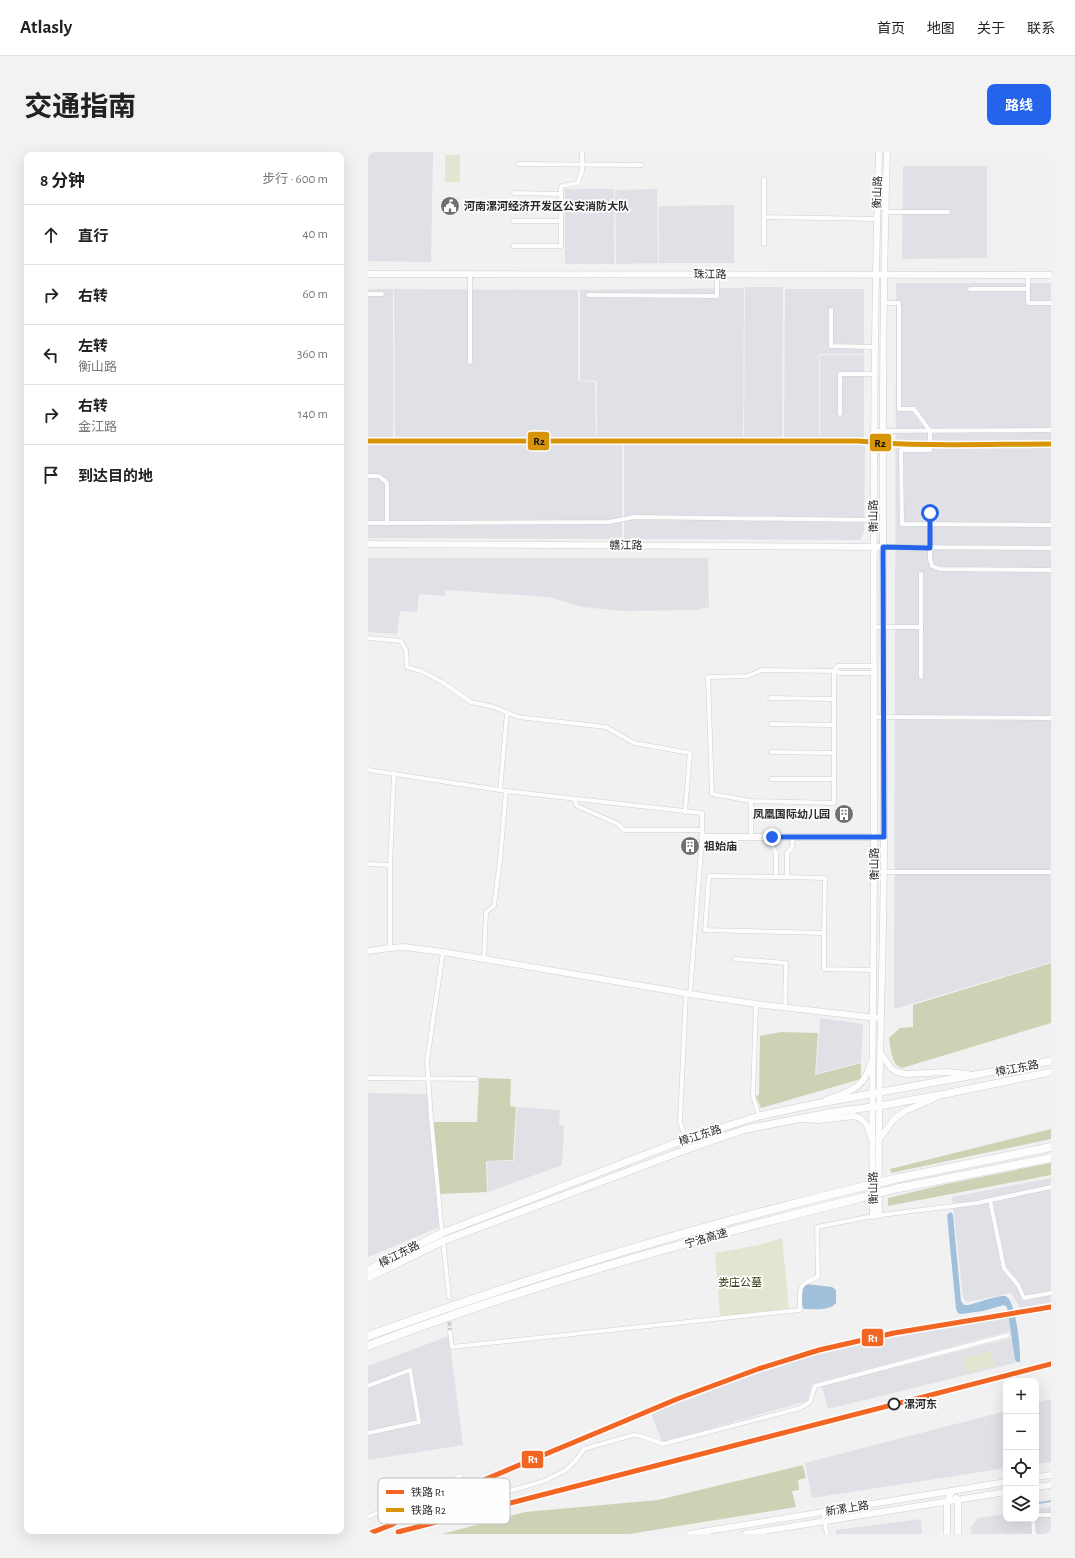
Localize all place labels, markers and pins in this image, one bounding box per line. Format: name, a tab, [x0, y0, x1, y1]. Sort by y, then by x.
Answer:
public building icon: 河南漯河经济开发区公安消防大队	[439, 195, 461, 217]
place label: 河南漯河经济开发区公安消防大队	[464, 200, 629, 212]
building icon: 凤凰国际幼儿园	[833, 803, 855, 825]
place label: 凤凰国际幼儿园	[753, 808, 830, 820]
building icon: 祖始庙	[679, 835, 701, 857]
place label: 祖始庙	[704, 840, 737, 852]
marker: 漯河东	[887, 1397, 901, 1411]
place label: 漯河东	[904, 1398, 937, 1410]

